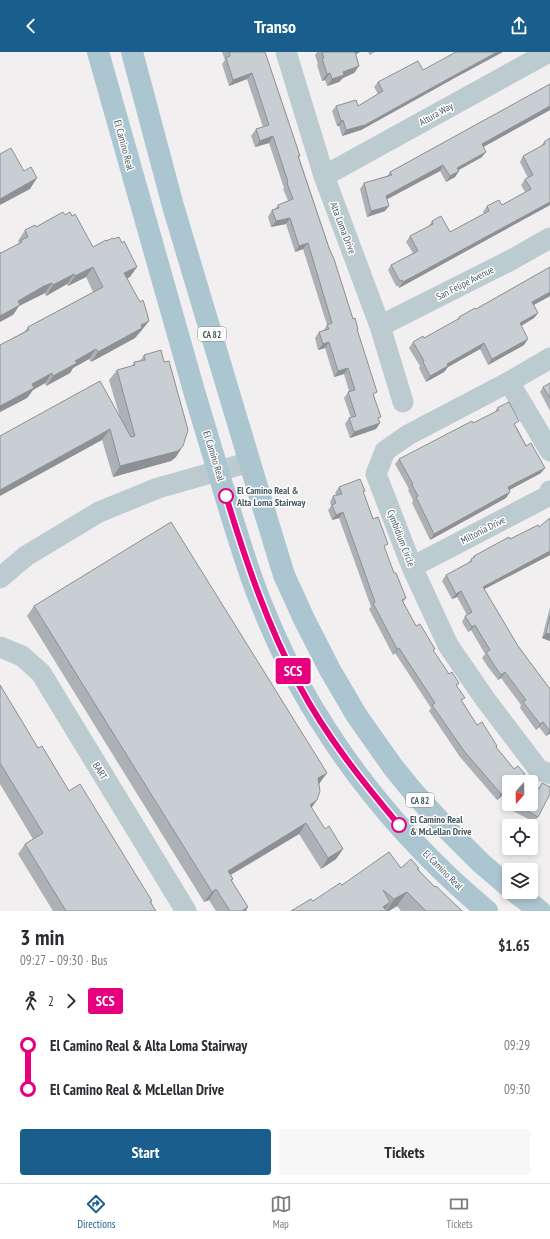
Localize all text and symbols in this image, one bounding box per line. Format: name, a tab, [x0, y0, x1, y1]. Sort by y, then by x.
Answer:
icon: back	[20, 15, 42, 37]
text: Transo	[254, 15, 296, 38]
icon: share	[508, 15, 530, 37]
street label: Altura Way	[417, 99, 456, 129]
street label: El Camino Real	[111, 118, 137, 172]
street label: Alta Loma Drive	[327, 200, 359, 256]
street label: San Felipe Avenue	[434, 263, 496, 303]
road number: CA 82	[198, 327, 226, 341]
street label: El Camino Real	[200, 429, 228, 483]
place label: El Camino Real & Alta Loma Stairway	[236, 484, 306, 509]
marker: El Camino Real & Alta Loma Stairway	[218, 488, 234, 504]
street label: Cymbidium Circle	[384, 508, 418, 568]
street label: Miltonia Drive	[458, 513, 508, 547]
line badge: SCS	[270, 658, 316, 684]
text: SCS	[284, 662, 302, 680]
street label: BART	[90, 760, 111, 783]
north arrow	[502, 775, 538, 811]
map controls	[502, 775, 538, 899]
road number: CA 82	[406, 793, 434, 807]
place label: El Camino Real & McLellan Drive	[410, 813, 471, 838]
marker: El Camino Real & McLellan Drive	[391, 817, 407, 833]
button: locate	[502, 819, 538, 855]
street label: El Camino Real	[420, 847, 466, 893]
button: layers	[502, 863, 538, 899]
text: 3 min	[20, 923, 64, 951]
text: $1.65	[498, 936, 530, 955]
text: 09:27 – 09:30 · Bus	[20, 952, 107, 969]
icon: walk	[20, 990, 42, 1012]
icon: forward	[60, 990, 82, 1012]
text: SCS	[96, 992, 115, 1010]
text: 2	[48, 993, 54, 1010]
text: El Camino Real & Alta Loma Stairway	[50, 1036, 247, 1055]
text: 09:29	[504, 1037, 530, 1054]
text: El Camino Real & McLellan Drive	[50, 1080, 224, 1099]
text: 09:30	[504, 1081, 530, 1098]
button: Start	[20, 1129, 271, 1175]
button: Tickets	[279, 1129, 530, 1175]
tab: Directions	[77, 1193, 115, 1231]
tab: Map	[270, 1193, 292, 1231]
tab: Tickets	[446, 1193, 473, 1231]

